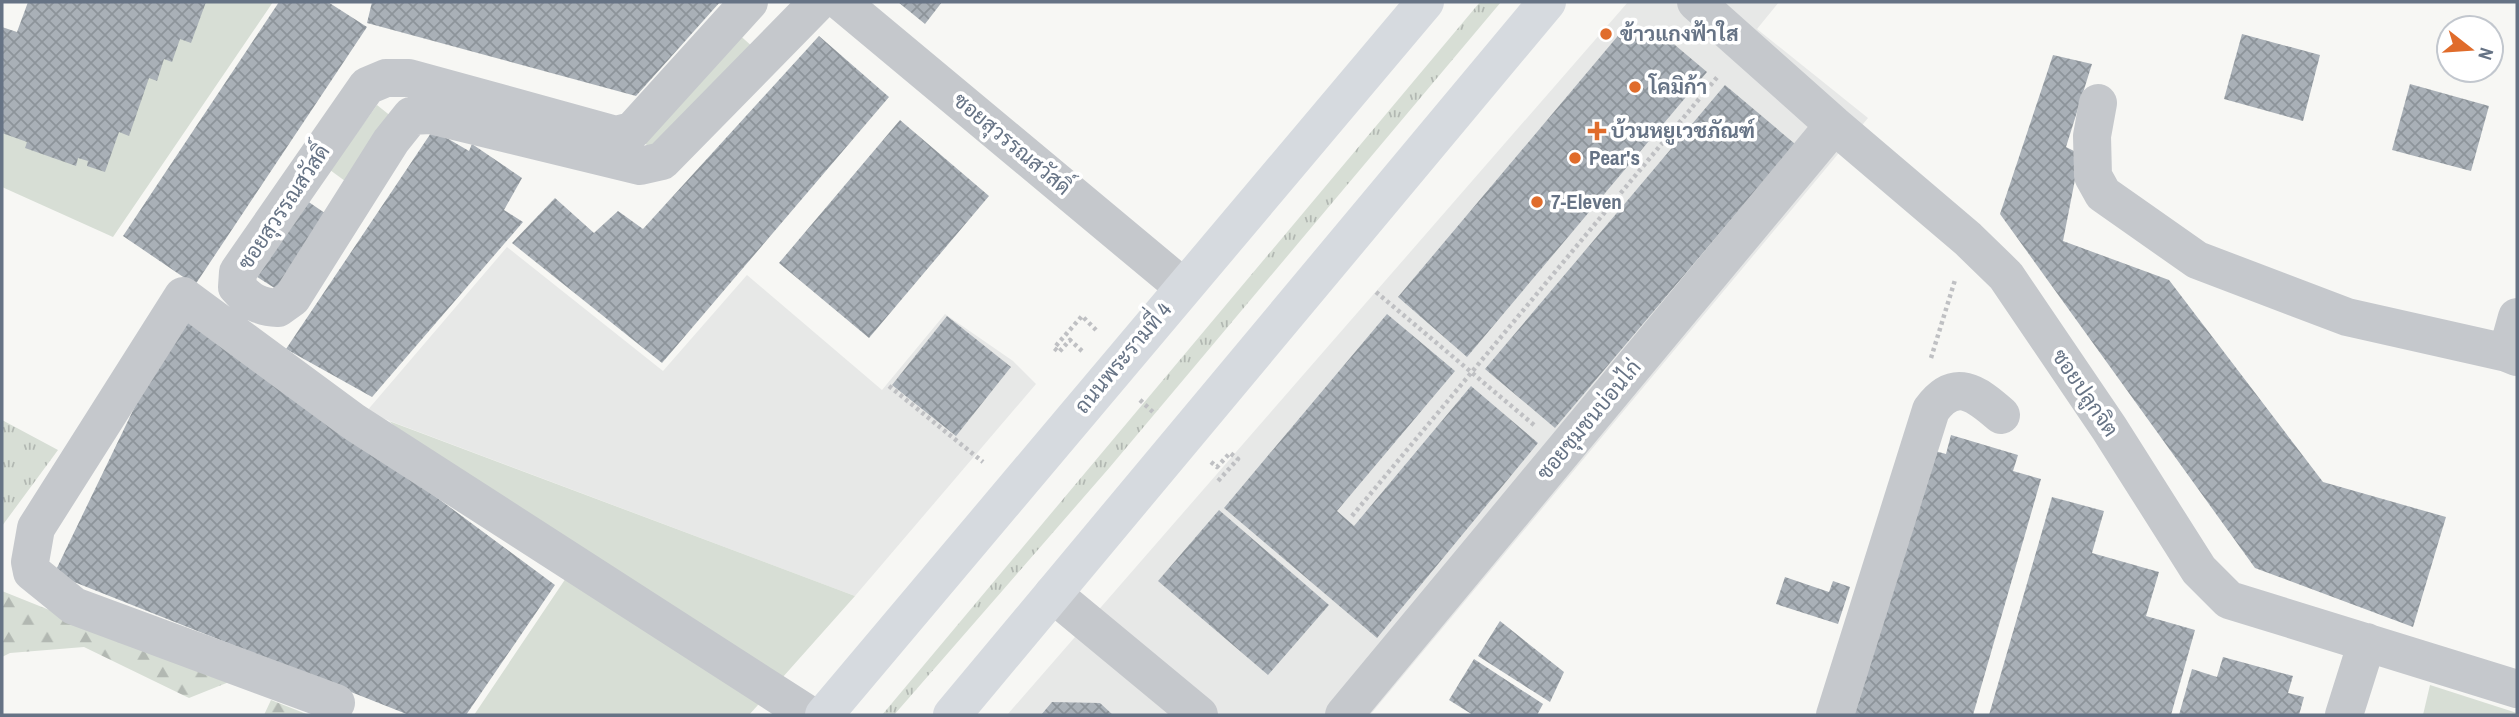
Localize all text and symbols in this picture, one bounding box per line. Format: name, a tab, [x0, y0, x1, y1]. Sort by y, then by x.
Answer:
north arrow	[2435, 14, 2505, 84]
place label: ข้าวแกงฟ้าใส	[1620, 19, 1739, 48]
marker: ข้าวแกงฟ้าใส	[1598, 26, 1614, 42]
text: N	[2472, 45, 2500, 63]
place label: โคมิก้า	[1647, 72, 1707, 101]
marker: โคมิก้า	[1627, 79, 1643, 95]
street label: ซอยสุวรรณสวัสดิ์	[947, 82, 1081, 201]
place label: บ้วนหยูเวชภัณฑ์	[1611, 116, 1756, 145]
marker: บ้วนหยูเวชภัณฑ์	[1589, 123, 1605, 139]
street label: ซอยสุวรรณสวัสดิ์	[227, 135, 336, 275]
place label: Pear's	[1589, 143, 1640, 172]
marker: Pear's	[1567, 150, 1583, 166]
place label: 7-Eleven	[1551, 187, 1622, 216]
marker: 7-Eleven	[1529, 194, 1545, 210]
street label: ถนนพระรามที่ 4	[1064, 292, 1178, 419]
street label: ซอยปลูกจิต	[2045, 343, 2125, 443]
street label: ซอยชุมชนบ่อนไก่	[1530, 353, 1647, 486]

